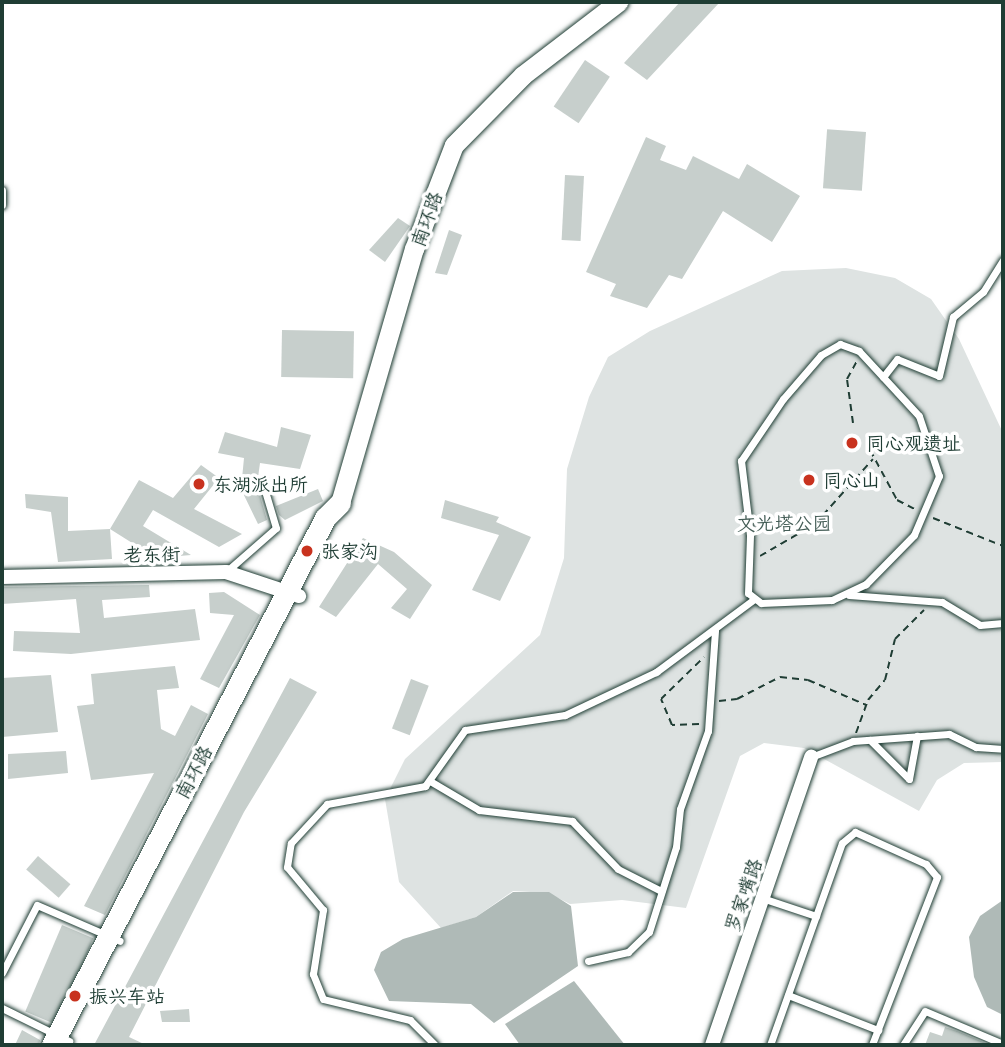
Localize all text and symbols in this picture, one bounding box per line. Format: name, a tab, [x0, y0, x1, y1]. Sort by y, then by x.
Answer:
street label: 南环路	[406, 188, 446, 250]
place label: 同心观遗址	[866, 432, 961, 454]
marker: 同心观遗址	[844, 435, 860, 451]
place label: 同心山	[823, 469, 880, 491]
marker: 同心山	[801, 472, 817, 488]
place label: 东湖派出所	[213, 473, 308, 495]
marker: 东湖派出所	[191, 476, 207, 492]
park label: 文光塔公园	[737, 512, 831, 534]
place label: 张家沟	[321, 540, 378, 562]
street label: 老东街	[123, 542, 181, 566]
marker: 张家沟	[299, 543, 315, 559]
street label: 南环路	[170, 741, 216, 803]
street label: 罗家嘴路	[720, 855, 766, 935]
place label: 振兴车站	[89, 985, 165, 1007]
marker: 振兴车站	[67, 988, 83, 1004]

